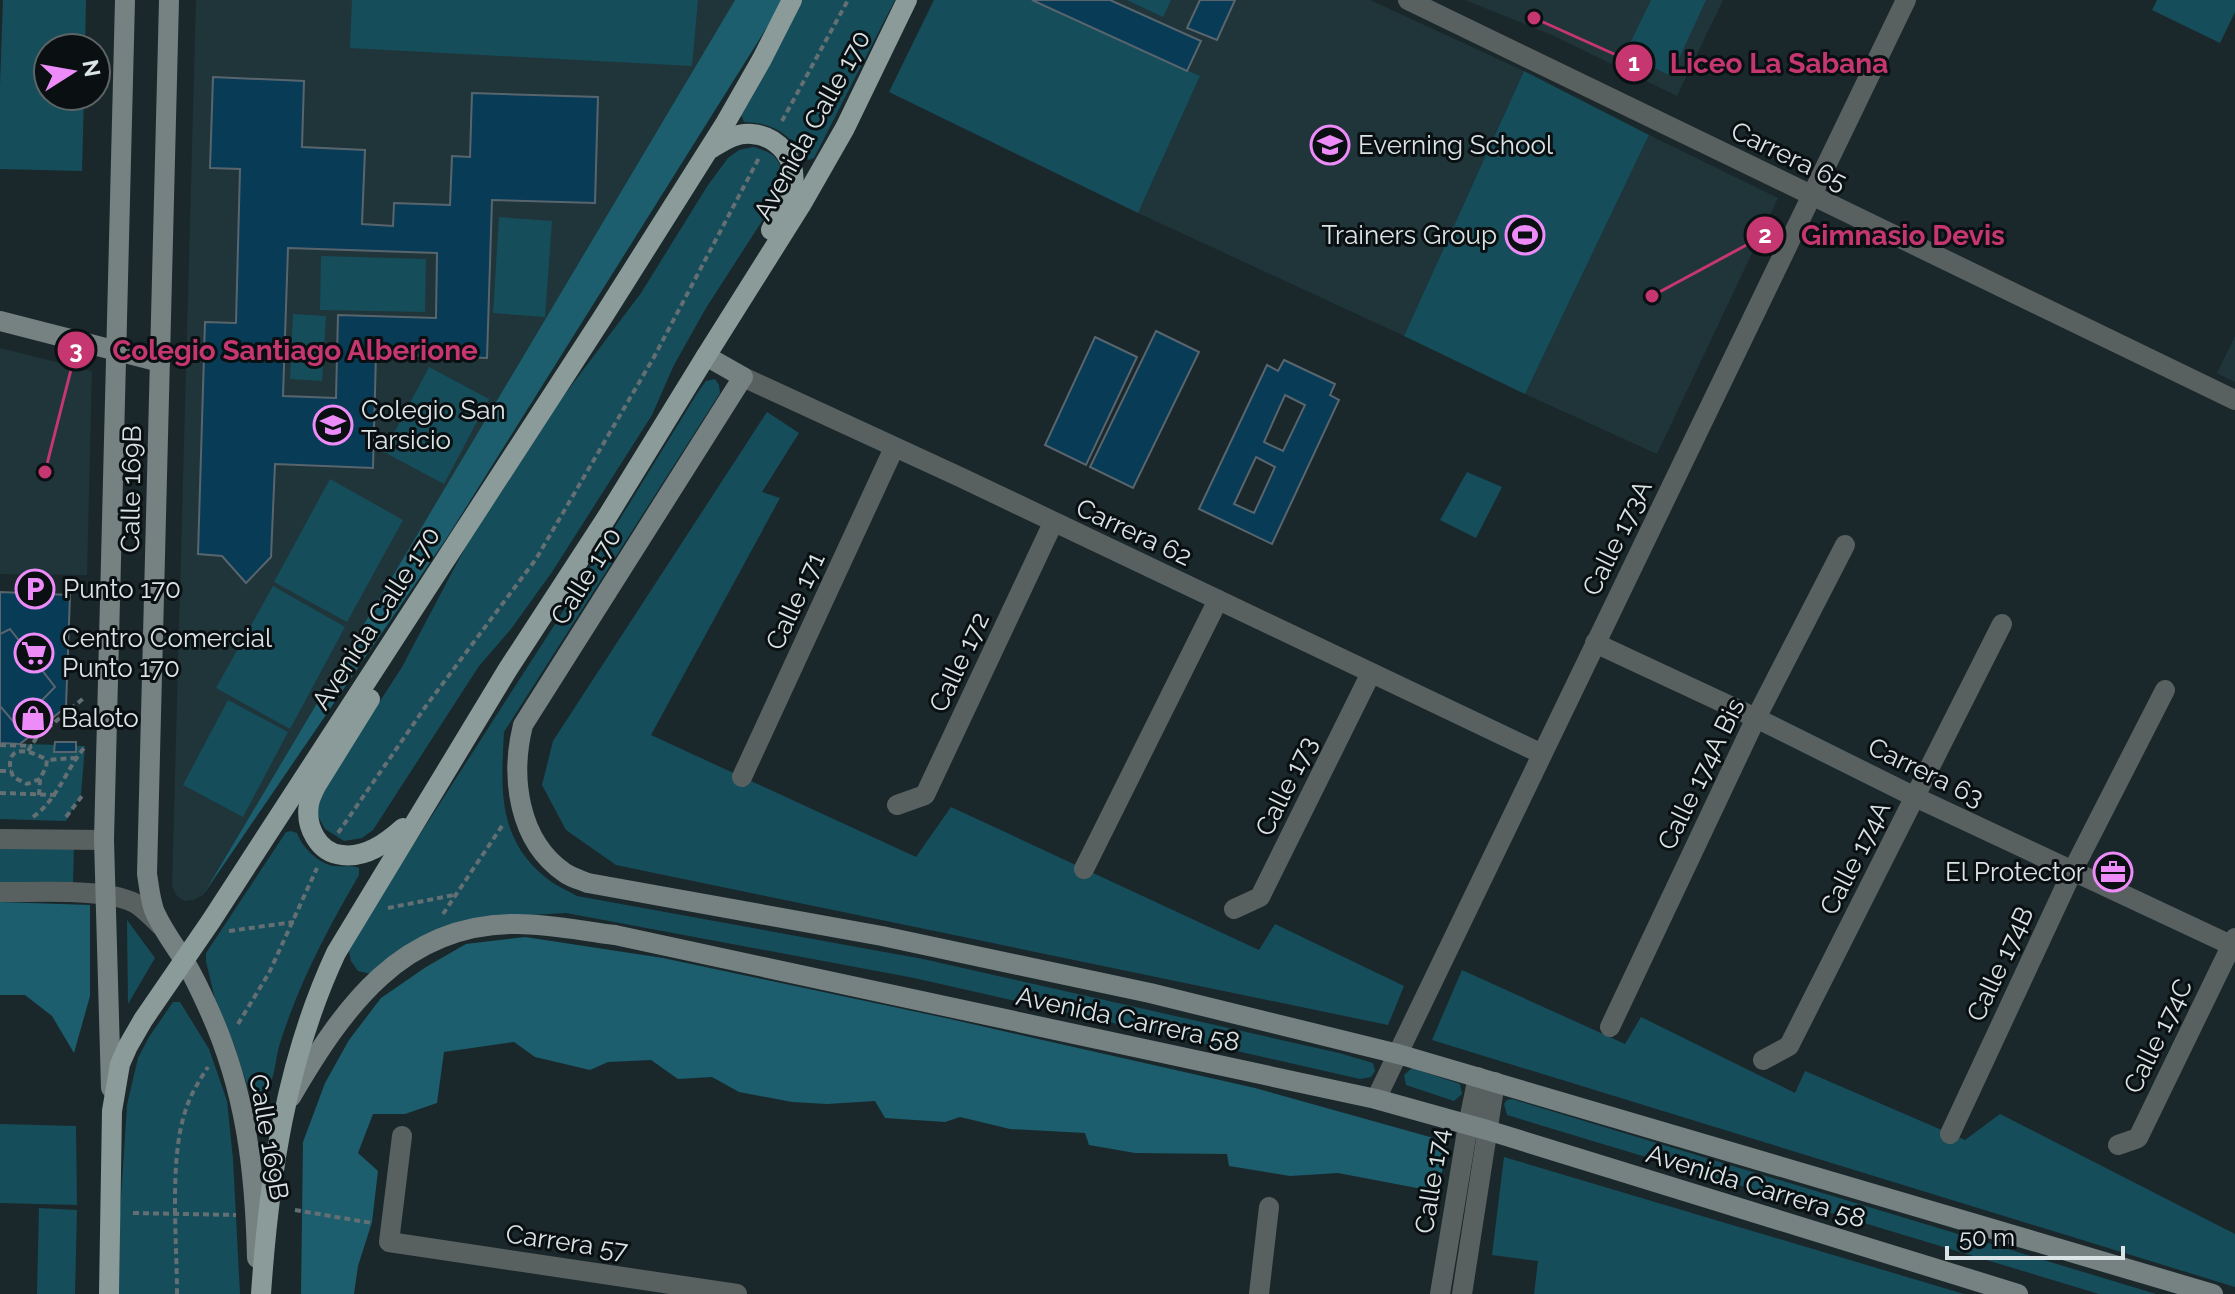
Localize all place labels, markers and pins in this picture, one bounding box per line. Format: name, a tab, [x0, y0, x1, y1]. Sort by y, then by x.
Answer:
callout: Liceo La Sabana	[1614, 37, 1904, 89]
school or university icon: Everning School	[1309, 124, 1351, 166]
place label: Everning School	[1358, 130, 1554, 160]
callout: Gimnasio Devis	[1745, 209, 2021, 261]
sports icon: Trainers Group	[1504, 214, 1546, 256]
place label: Trainers Group	[1322, 220, 1497, 250]
callout: Colegio Santiago Alberione	[56, 324, 495, 376]
place label: Colegio San Tarsicio	[361, 395, 506, 455]
school or university icon: Colegio San Tarsicio	[312, 404, 354, 446]
parking icon: Punto 170	[14, 568, 56, 610]
place label: Punto 170	[63, 574, 181, 604]
place label: Centro Comercial Punto 170	[62, 623, 273, 683]
supermarket icon: Centro Comercial Punto 170	[13, 632, 55, 674]
shop icon: Baloto	[12, 697, 54, 739]
place label: Baloto	[61, 703, 139, 733]
office icon: El Protector	[2092, 851, 2134, 893]
place label: El Protector	[1945, 857, 2085, 887]

